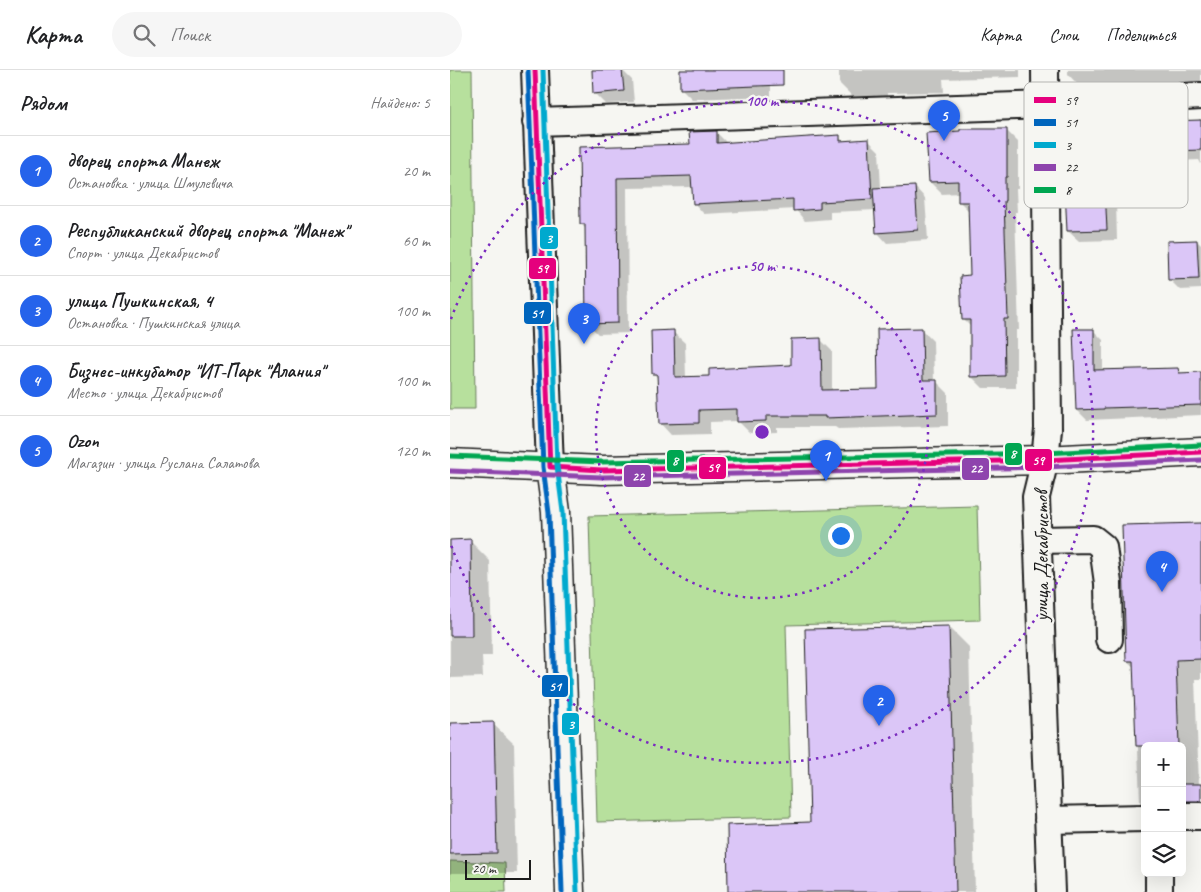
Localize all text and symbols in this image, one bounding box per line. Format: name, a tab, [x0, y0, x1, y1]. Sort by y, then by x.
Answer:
search box	[112, 12, 462, 57]
text: Карта	[25, 20, 82, 50]
icon: search	[130, 21, 158, 49]
text: Поиск	[170, 23, 210, 47]
text: Карта	[980, 24, 1021, 46]
text: Слои	[1049, 24, 1078, 46]
text: Поделиться	[1106, 24, 1176, 46]
legend	[1024, 82, 1188, 208]
text: Рядом	[20, 90, 67, 116]
text: 100 m	[746, 92, 780, 111]
text: 59	[1065, 92, 1079, 109]
text: Найдено: 5	[370, 93, 430, 113]
pin: 5	[928, 100, 960, 141]
text: 51	[1065, 114, 1078, 131]
text: 3	[1065, 137, 1073, 154]
text: дворец спорта Манеж	[67, 149, 219, 173]
text: 22	[1065, 159, 1079, 176]
text: 1	[32, 161, 40, 181]
text: 20 m	[403, 161, 430, 181]
text: Остановка · улица Шмулевича	[67, 173, 232, 193]
text: 8	[1065, 182, 1073, 199]
text: Республиканский дворец спорта "Манеж"	[67, 219, 348, 243]
line badge: 3	[539, 226, 559, 250]
text: 3	[546, 230, 554, 247]
text: 2	[32, 231, 40, 251]
text: 60 m	[403, 231, 430, 251]
text: Спорт · улица Декабристов	[67, 243, 217, 263]
line badge: 59	[528, 257, 557, 280]
text: 50 m	[749, 257, 776, 276]
text: 59	[536, 260, 550, 277]
text: улица Пушкинская, 4	[67, 289, 213, 313]
text: 3	[32, 301, 40, 321]
text: 100 m	[396, 301, 430, 321]
line badge: 51	[523, 301, 552, 325]
pin: 3	[568, 303, 600, 344]
text: 51	[531, 305, 545, 322]
text: Остановка · Пушкинская улица	[67, 313, 239, 333]
text: Бизнес-инкубатор "ИТ-Парк "Алания"	[67, 359, 325, 383]
text: 4	[32, 371, 40, 391]
text: 100 m	[396, 371, 430, 391]
text: Место · улица Декабристов	[67, 383, 221, 403]
centre of rings	[753, 423, 771, 441]
text: Ozon	[67, 429, 99, 453]
pin: 1	[810, 440, 842, 481]
text: 5	[33, 441, 39, 461]
text: 120 m	[396, 441, 430, 461]
line badge: 8	[1004, 442, 1023, 466]
text: 8	[1010, 445, 1018, 462]
line badge: 59	[1024, 448, 1053, 472]
line badge: 8	[666, 449, 685, 473]
text: 8	[672, 452, 680, 469]
text: 59	[1032, 452, 1046, 469]
text: Магазин · улица Руслана Салатова	[67, 453, 259, 473]
line badge: 59	[698, 456, 727, 480]
line badge: 22	[961, 457, 990, 481]
text: 59	[707, 459, 721, 476]
text: 22	[970, 460, 984, 477]
line badge: 22	[623, 464, 652, 488]
text: 22	[632, 468, 646, 485]
street label: улица Декабристов	[1029, 487, 1054, 623]
your location	[828, 523, 854, 549]
pin: 4	[1146, 551, 1178, 592]
line badge: 51	[541, 674, 569, 698]
text: 51	[549, 678, 563, 695]
pin: 2	[863, 685, 895, 726]
line badge: 3	[561, 712, 580, 736]
text: 3	[568, 716, 576, 733]
map controls	[1141, 742, 1186, 877]
button: +	[1141, 742, 1186, 787]
button: −	[1141, 787, 1186, 832]
button: layers	[1141, 832, 1186, 877]
scale bar	[465, 857, 531, 880]
text: 20 m	[472, 860, 496, 877]

